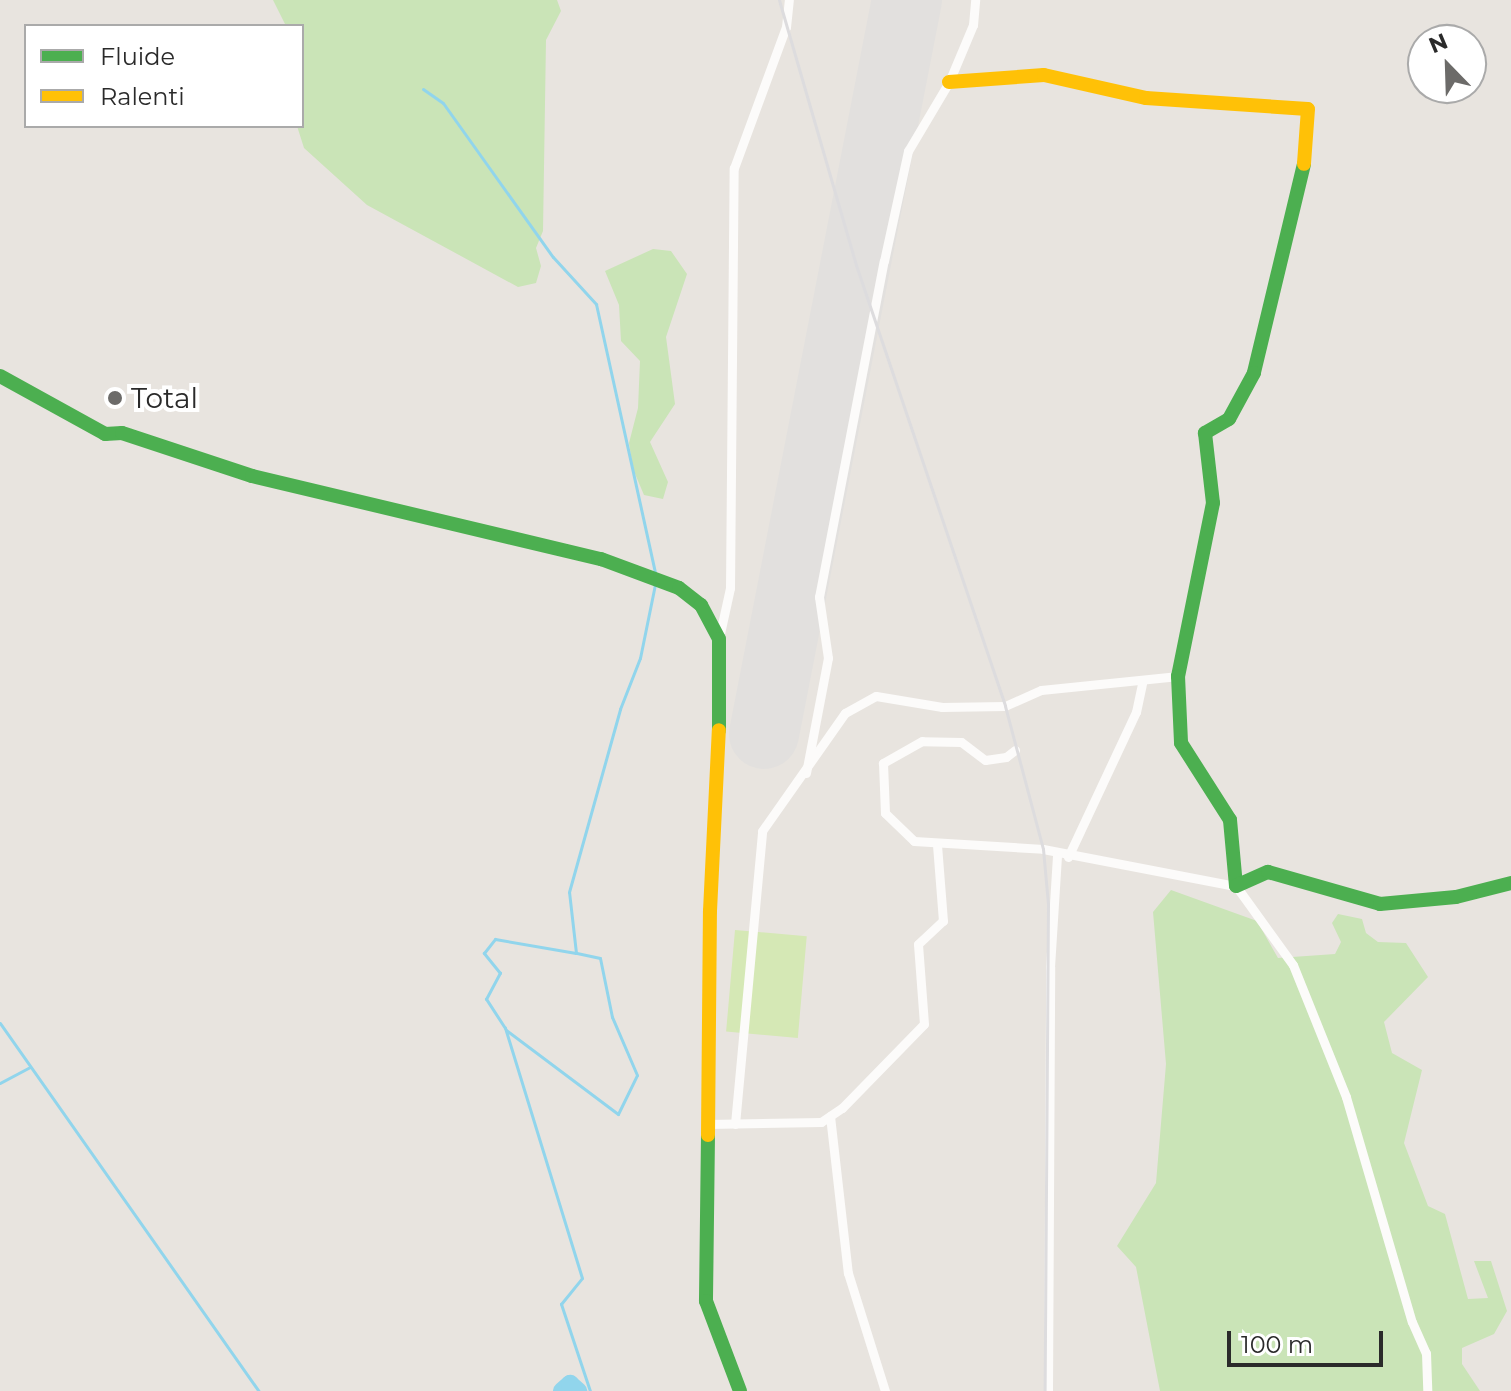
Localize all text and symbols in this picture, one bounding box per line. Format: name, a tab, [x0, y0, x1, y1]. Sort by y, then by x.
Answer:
legend	[24, 24, 304, 128]
north arrow	[1407, 24, 1487, 104]
text: N	[1425, 27, 1452, 59]
text: Fluide	[100, 42, 175, 71]
text: Ralenti	[100, 82, 185, 111]
place label: Total	[131, 381, 198, 415]
marker: Total	[106, 389, 124, 407]
scale bar	[1231, 1315, 1387, 1365]
text: 100 m	[1241, 1330, 1313, 1359]

